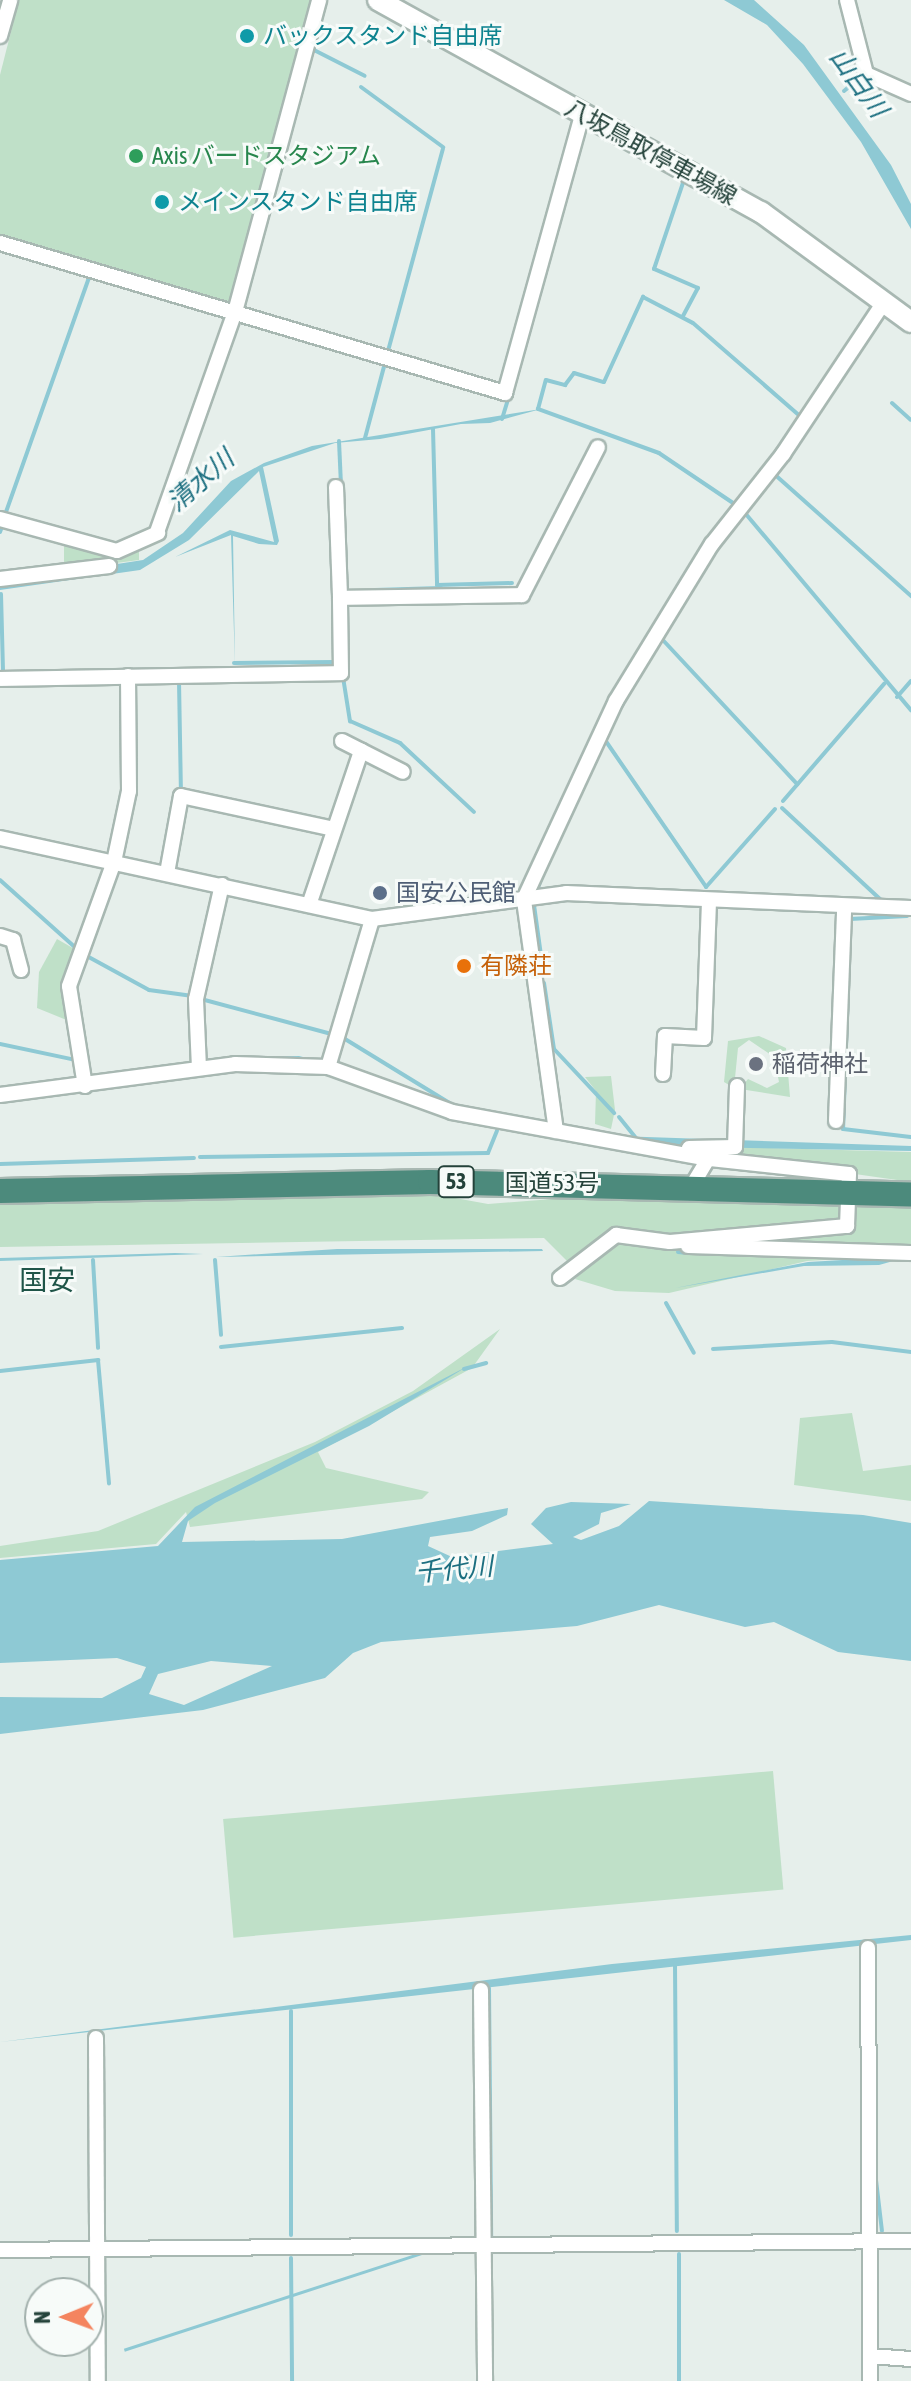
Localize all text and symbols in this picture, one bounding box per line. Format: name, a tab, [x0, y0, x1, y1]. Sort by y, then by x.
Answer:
place label: バックスタンド自由席	[263, 22, 503, 50]
marker: バックスタンド自由席	[238, 27, 256, 45]
water label: 山白川	[822, 42, 894, 124]
street label: 八坂鳥取停車場線	[560, 93, 742, 211]
place label: Axis バードスタジアム	[152, 142, 383, 170]
marker: Axis バードスタジアム	[127, 147, 145, 165]
place label: メインスタンド自由席	[178, 188, 418, 216]
marker: メインスタンド自由席	[153, 193, 171, 211]
water label: 清水川	[161, 444, 241, 518]
place label: 国安公民館	[396, 879, 516, 907]
marker: 国安公民館	[371, 884, 389, 902]
place label: 有隣荘	[480, 952, 552, 980]
marker: 有隣荘	[455, 957, 473, 975]
place label: 稲荷神社	[772, 1050, 868, 1078]
marker: 稲荷神社	[747, 1055, 765, 1073]
road number: 53	[436, 1164, 476, 1200]
street label: 国道53号	[505, 1169, 599, 1197]
district label: 国安	[19, 1263, 75, 1297]
water label: 千代川	[414, 1551, 494, 1589]
north arrow	[24, 2277, 104, 2357]
text: N	[29, 2311, 55, 2324]

